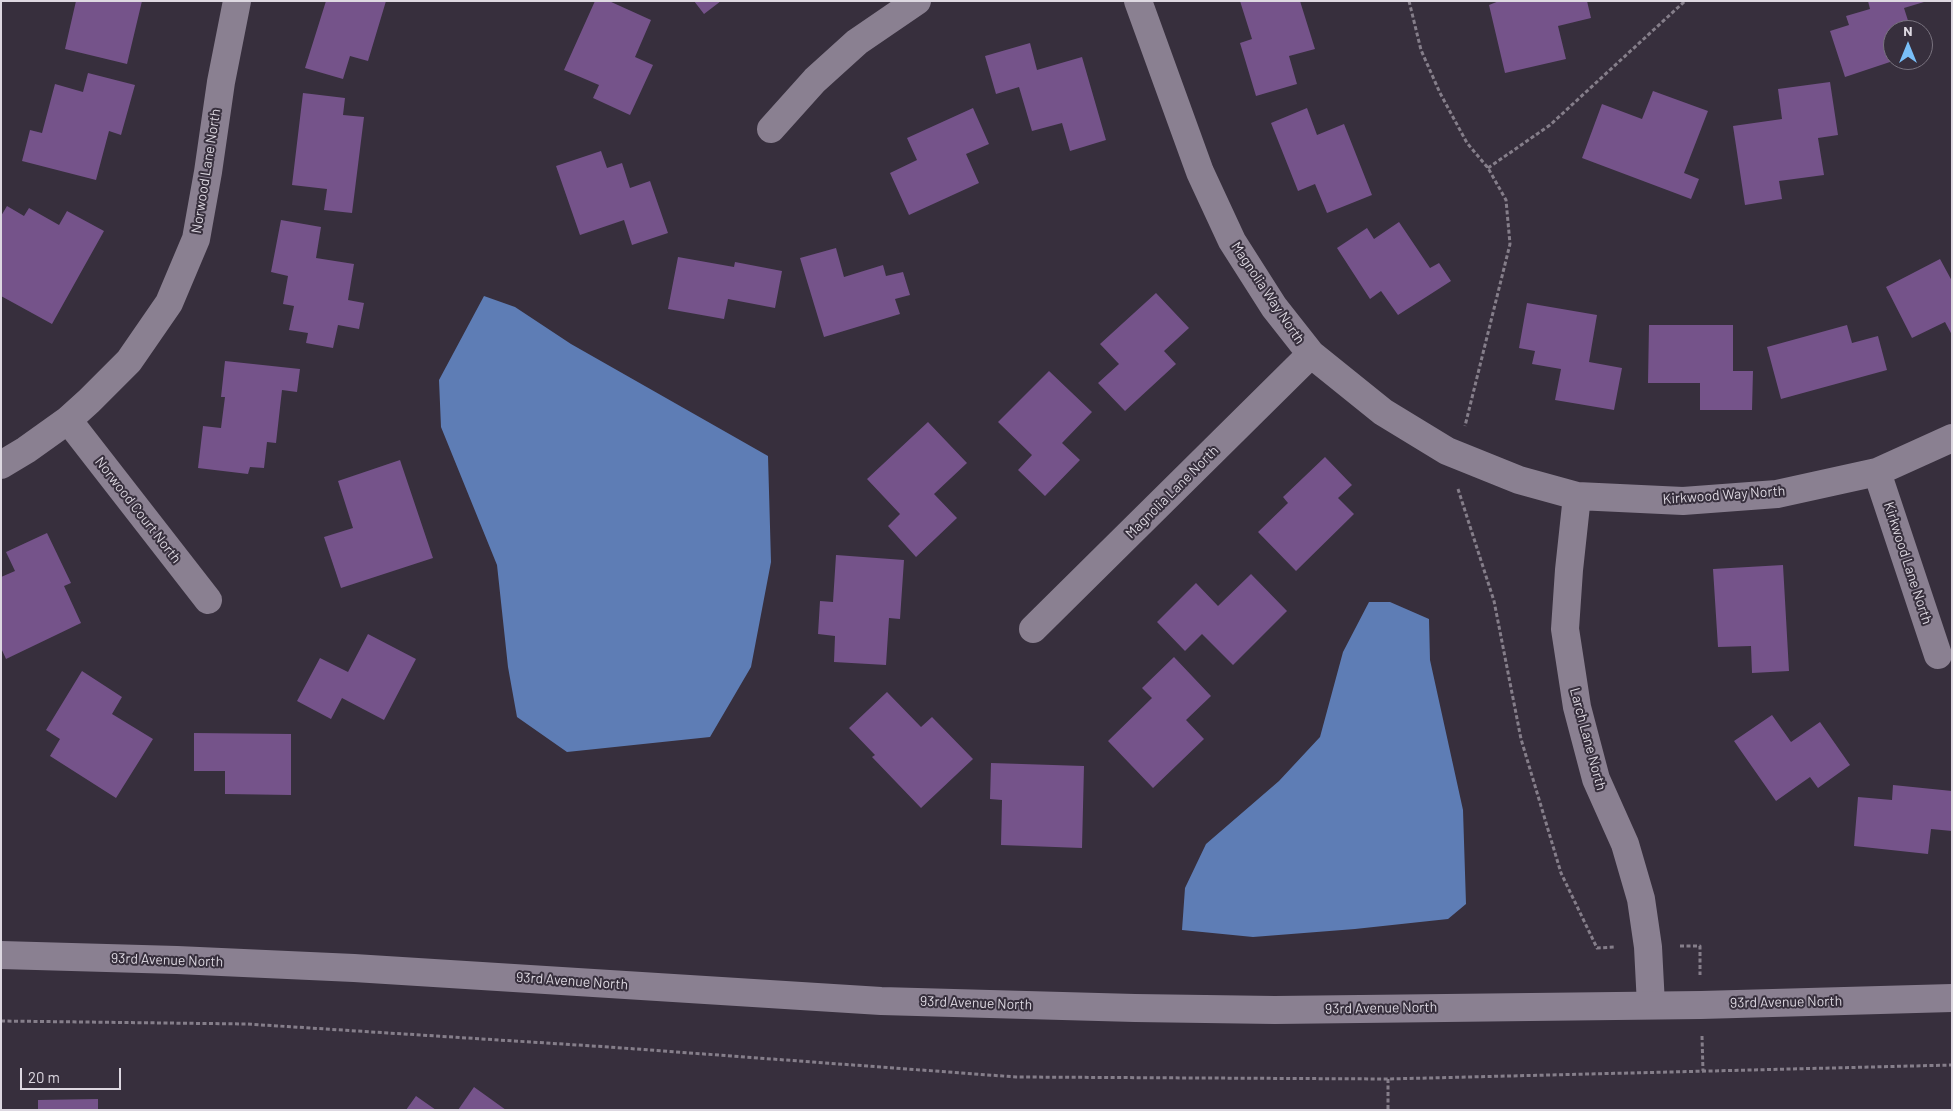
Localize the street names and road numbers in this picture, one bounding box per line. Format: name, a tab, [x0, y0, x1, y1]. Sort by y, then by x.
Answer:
street label: Norwood Lane North	[188, 107, 224, 235]
street label: Magnolia Way North	[1228, 239, 1308, 347]
street label: Magnolia Lane North	[1122, 442, 1222, 542]
street label: Norwood Court North	[91, 454, 185, 566]
street label: Kirkwood Way North	[1662, 482, 1786, 508]
street label: Kirkwood Lane North	[1880, 500, 1936, 626]
street label: Larch Lane North	[1566, 686, 1610, 792]
street label: 93rd Avenue North	[111, 950, 223, 970]
street label: 93rd Avenue North	[515, 969, 629, 993]
street label: 93rd Avenue North	[920, 993, 1032, 1013]
street label: 93rd Avenue North	[1730, 993, 1842, 1011]
street label: 93rd Avenue North	[1325, 999, 1437, 1017]

